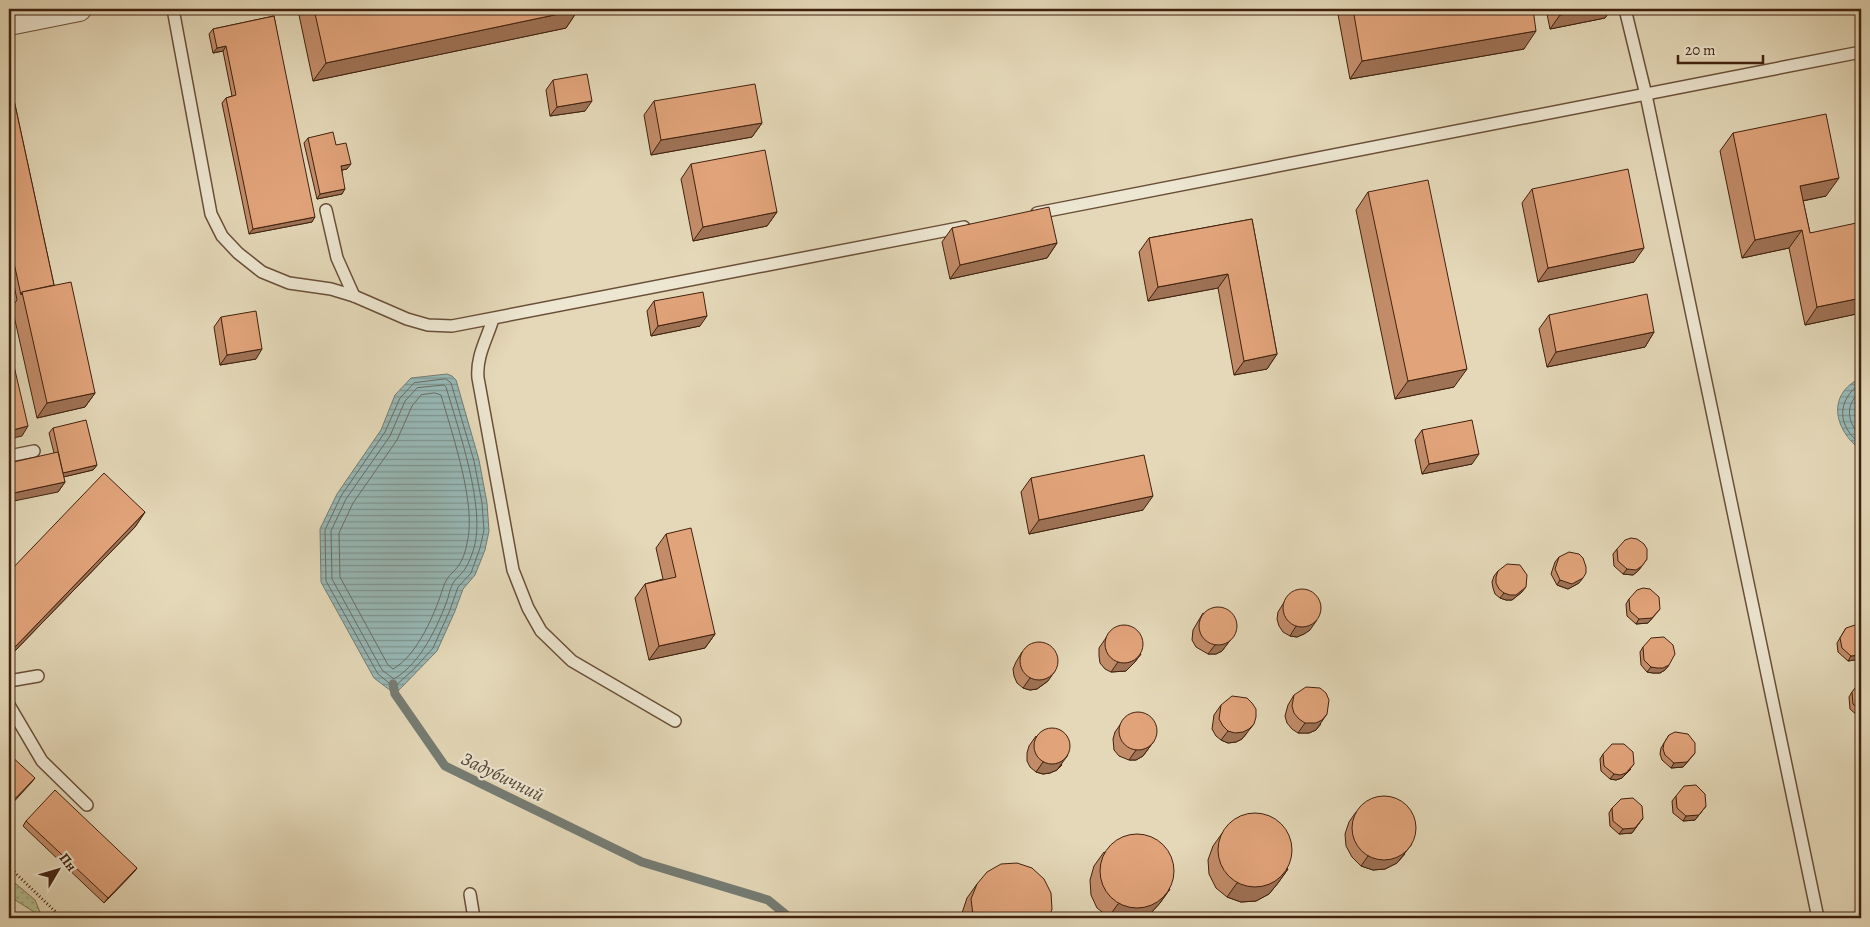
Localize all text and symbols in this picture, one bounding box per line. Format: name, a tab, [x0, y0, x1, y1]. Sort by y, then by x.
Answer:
scale bar	[1678, 32, 1762, 64]
text: 20 m	[1685, 40, 1716, 60]
water label: Задубичний	[457, 746, 548, 808]
north arrow	[32, 844, 82, 894]
text: Пн	[55, 849, 81, 875]

